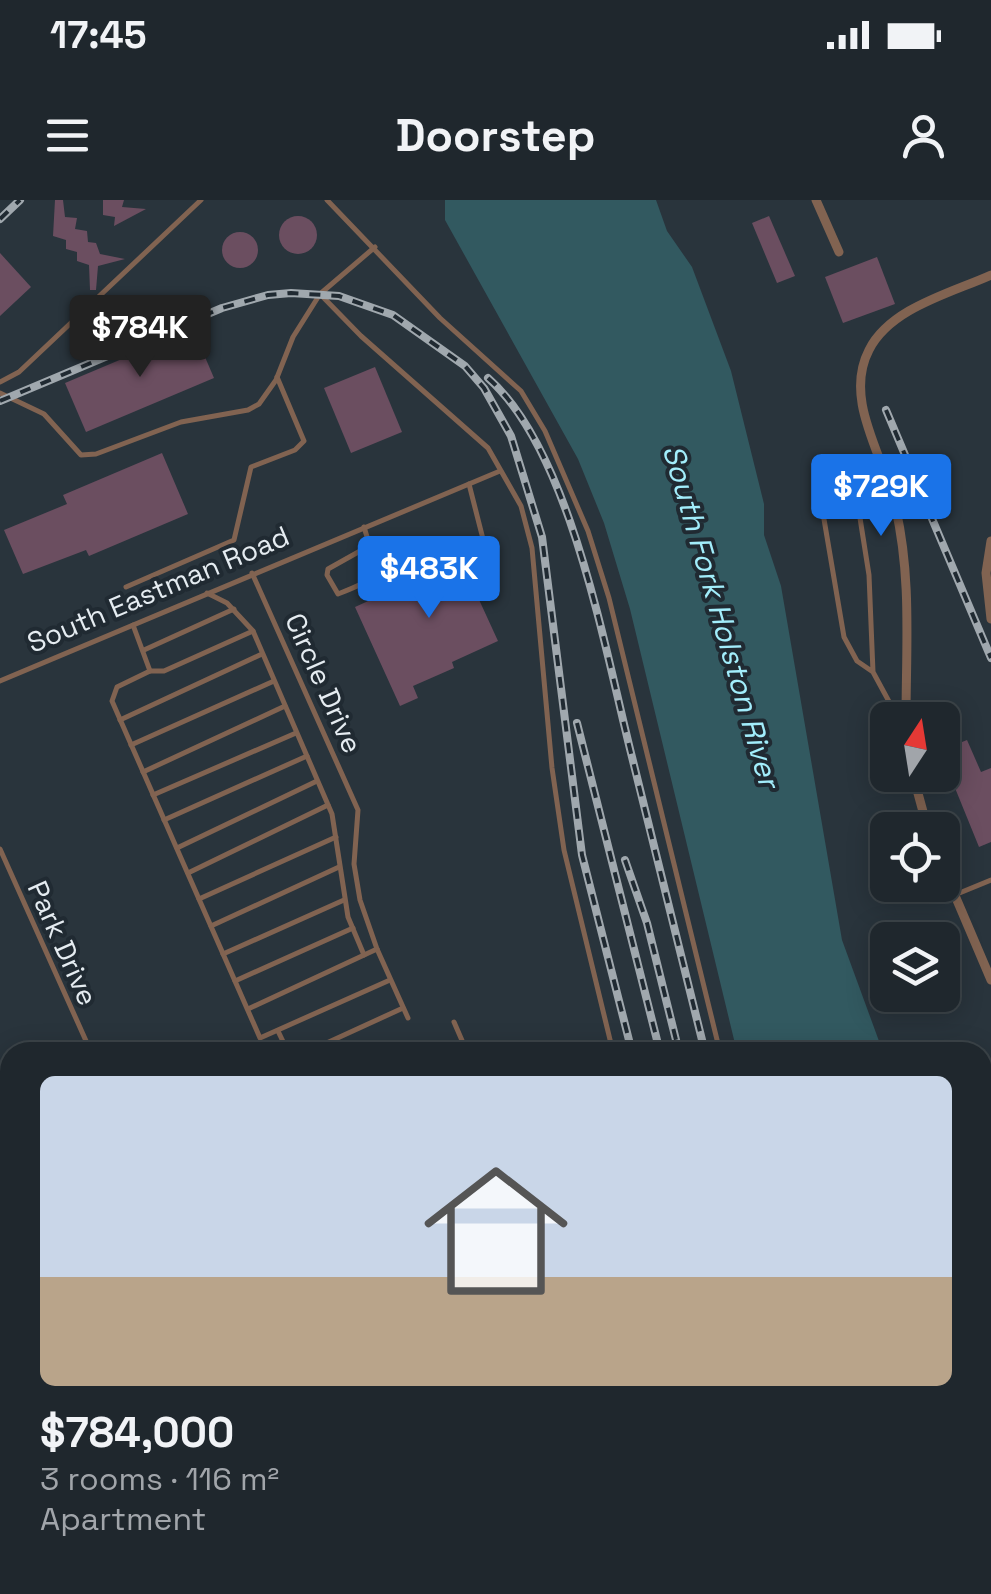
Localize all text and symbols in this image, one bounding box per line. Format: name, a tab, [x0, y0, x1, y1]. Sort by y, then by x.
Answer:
text: 17:45	[50, 11, 147, 59]
text: Doorstep	[396, 107, 595, 164]
icon: menu	[40, 108, 95, 163]
icon: person	[896, 108, 951, 163]
pin: $784K	[70, 295, 210, 380]
text: $784K	[92, 307, 188, 347]
water label: South Fork Holston River	[654, 440, 790, 794]
pin: $729K	[811, 454, 951, 539]
text: $729K	[833, 466, 929, 506]
street label: South Eastman Road	[22, 517, 294, 661]
pin: $483K	[359, 536, 499, 621]
text: $483K	[380, 548, 478, 588]
street label: Circle Drive	[277, 607, 371, 759]
north arrow	[870, 702, 960, 792]
map controls	[870, 702, 960, 1012]
button: locate	[870, 812, 960, 902]
street label: Park Drive	[20, 875, 106, 1011]
button: layers	[870, 922, 960, 1012]
icon: home	[406, 1141, 586, 1321]
text: $784,000	[40, 1406, 234, 1459]
text: 3 rooms · 116 m²	[40, 1459, 279, 1499]
text: Apartment	[40, 1499, 206, 1539]

